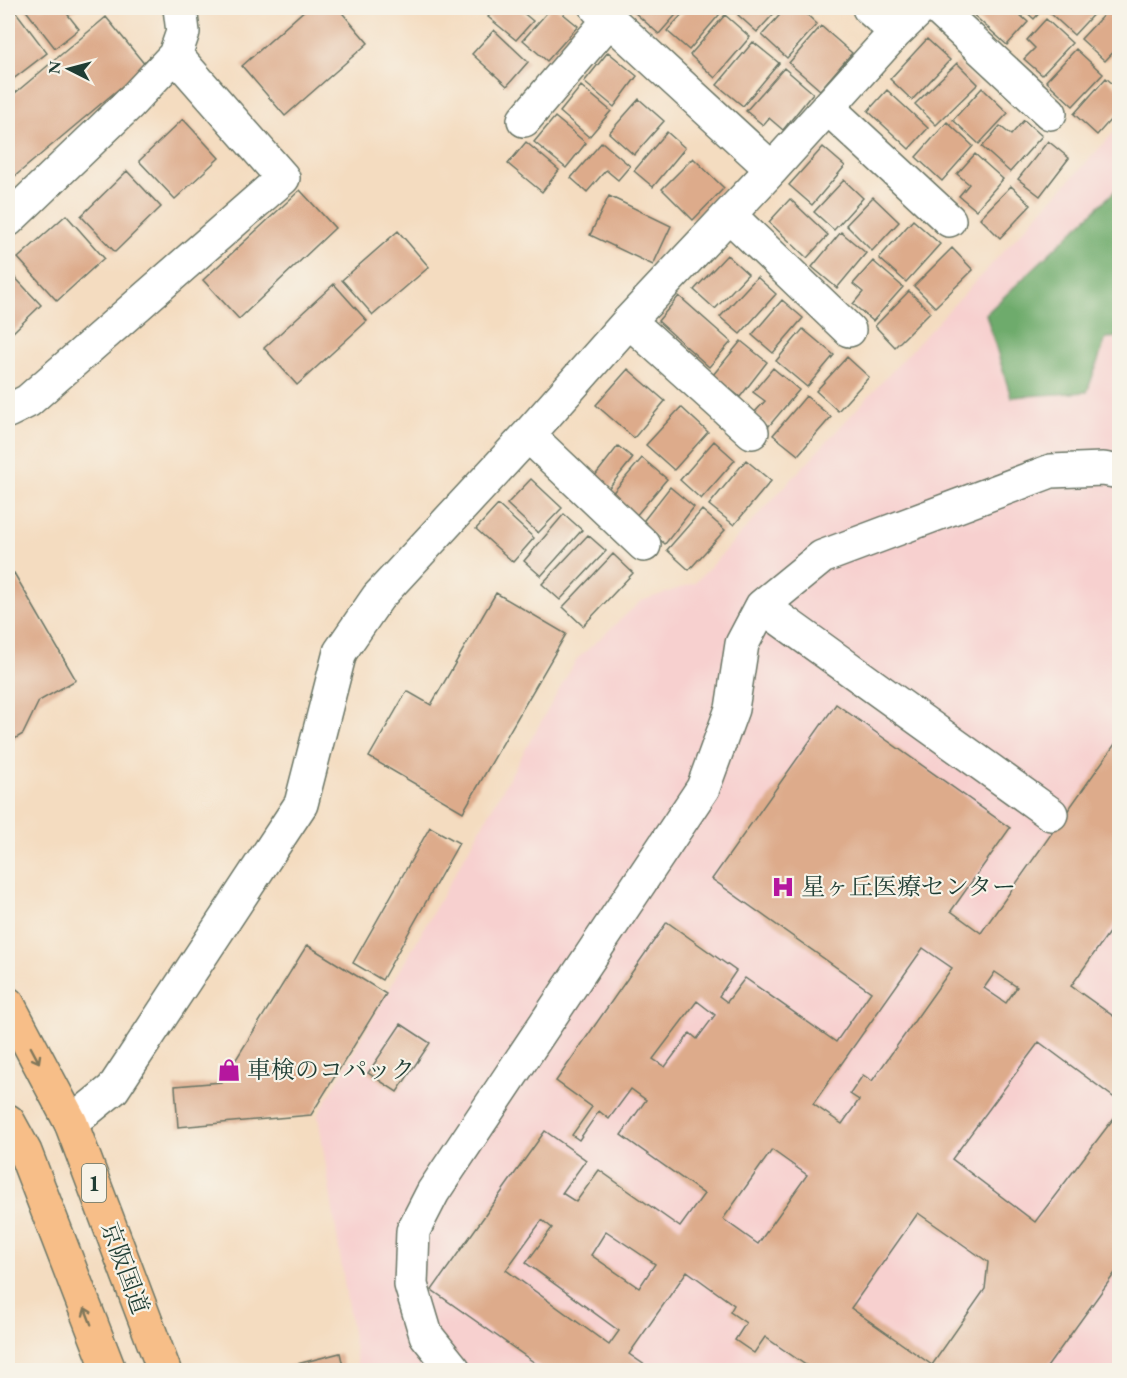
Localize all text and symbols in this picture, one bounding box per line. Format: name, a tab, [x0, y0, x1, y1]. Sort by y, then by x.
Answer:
north arrow	[39, 39, 99, 99]
text: N	[43, 60, 66, 75]
place label: 星ヶ丘医療センター	[801, 871, 1016, 902]
hospital icon: 星ヶ丘医療センター	[770, 874, 796, 900]
one-way arrow	[29, 1046, 41, 1063]
place label: 車検のコパック	[247, 1054, 415, 1085]
shop icon: 車検のコパック	[216, 1057, 242, 1083]
road number: 1	[82, 1164, 106, 1202]
street label: 京阪国道	[94, 1217, 156, 1318]
one-way arrow	[82, 1307, 93, 1326]

